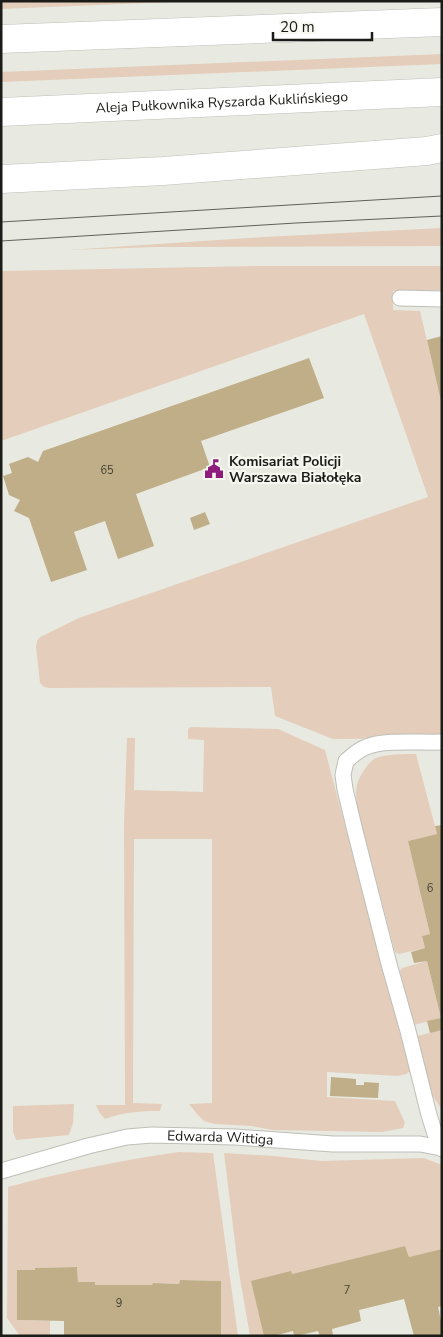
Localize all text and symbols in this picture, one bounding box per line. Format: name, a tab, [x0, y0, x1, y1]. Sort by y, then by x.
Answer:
scale bar	[273, 10, 372, 42]
text: 20 m	[280, 17, 315, 37]
street label: Aleja Pułkownika Ryszarda Kuklińskiego	[95, 87, 349, 117]
place label: Komisariat Policji Warszawa Białołęka	[229, 452, 361, 487]
public building icon: Komisariat Policji Warszawa Białołęka	[203, 458, 225, 480]
house number: 65	[100, 463, 114, 478]
house number: 6	[427, 881, 434, 896]
street label: Edwarda Wittiga	[167, 1126, 274, 1149]
house number: 7	[344, 1283, 350, 1298]
house number: 9	[116, 1296, 122, 1311]

